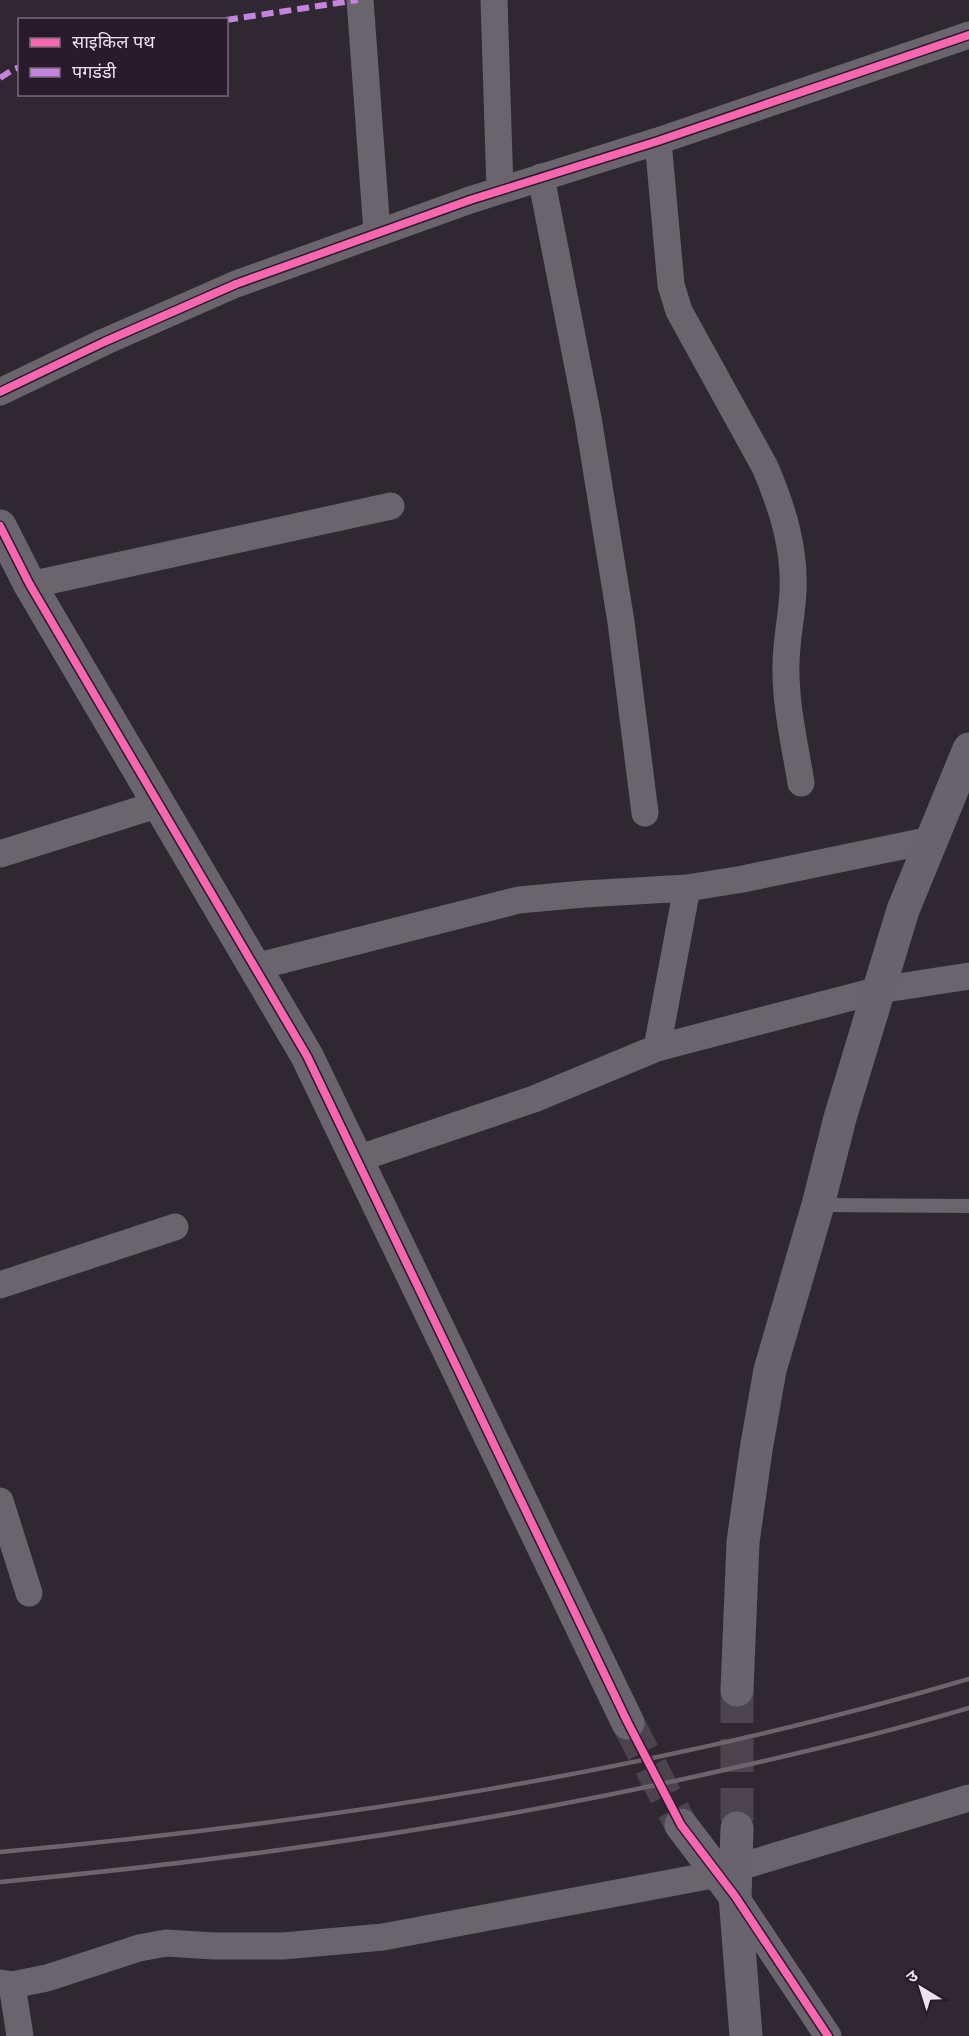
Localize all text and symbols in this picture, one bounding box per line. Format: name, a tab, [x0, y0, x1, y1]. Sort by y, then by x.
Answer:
legend	[18, 18, 228, 96]
text: साइकिल पथ	[72, 31, 155, 53]
text: पगडंडी	[72, 61, 117, 83]
north arrow	[891, 1958, 951, 2018]
text: उ	[903, 1966, 923, 1988]

